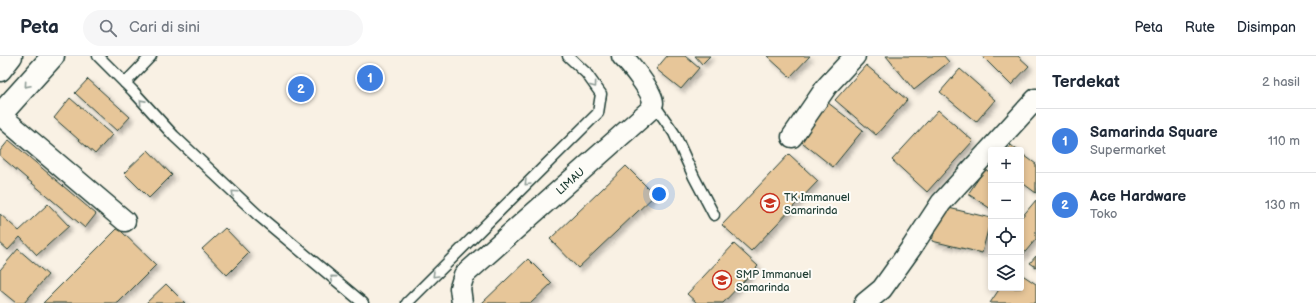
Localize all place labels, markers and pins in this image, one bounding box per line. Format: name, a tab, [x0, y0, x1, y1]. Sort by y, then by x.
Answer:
pin: 1	[357, 63, 383, 93]
pin: 2	[288, 74, 314, 104]
place label: TK Immanuel Samarinda	[784, 191, 850, 217]
school or university icon: TK Immanuel Samarinda	[759, 192, 781, 214]
place label: SMP Immanuel Samarinda	[736, 268, 811, 294]
school or university icon: SMP Immanuel Samarinda	[711, 269, 733, 291]

